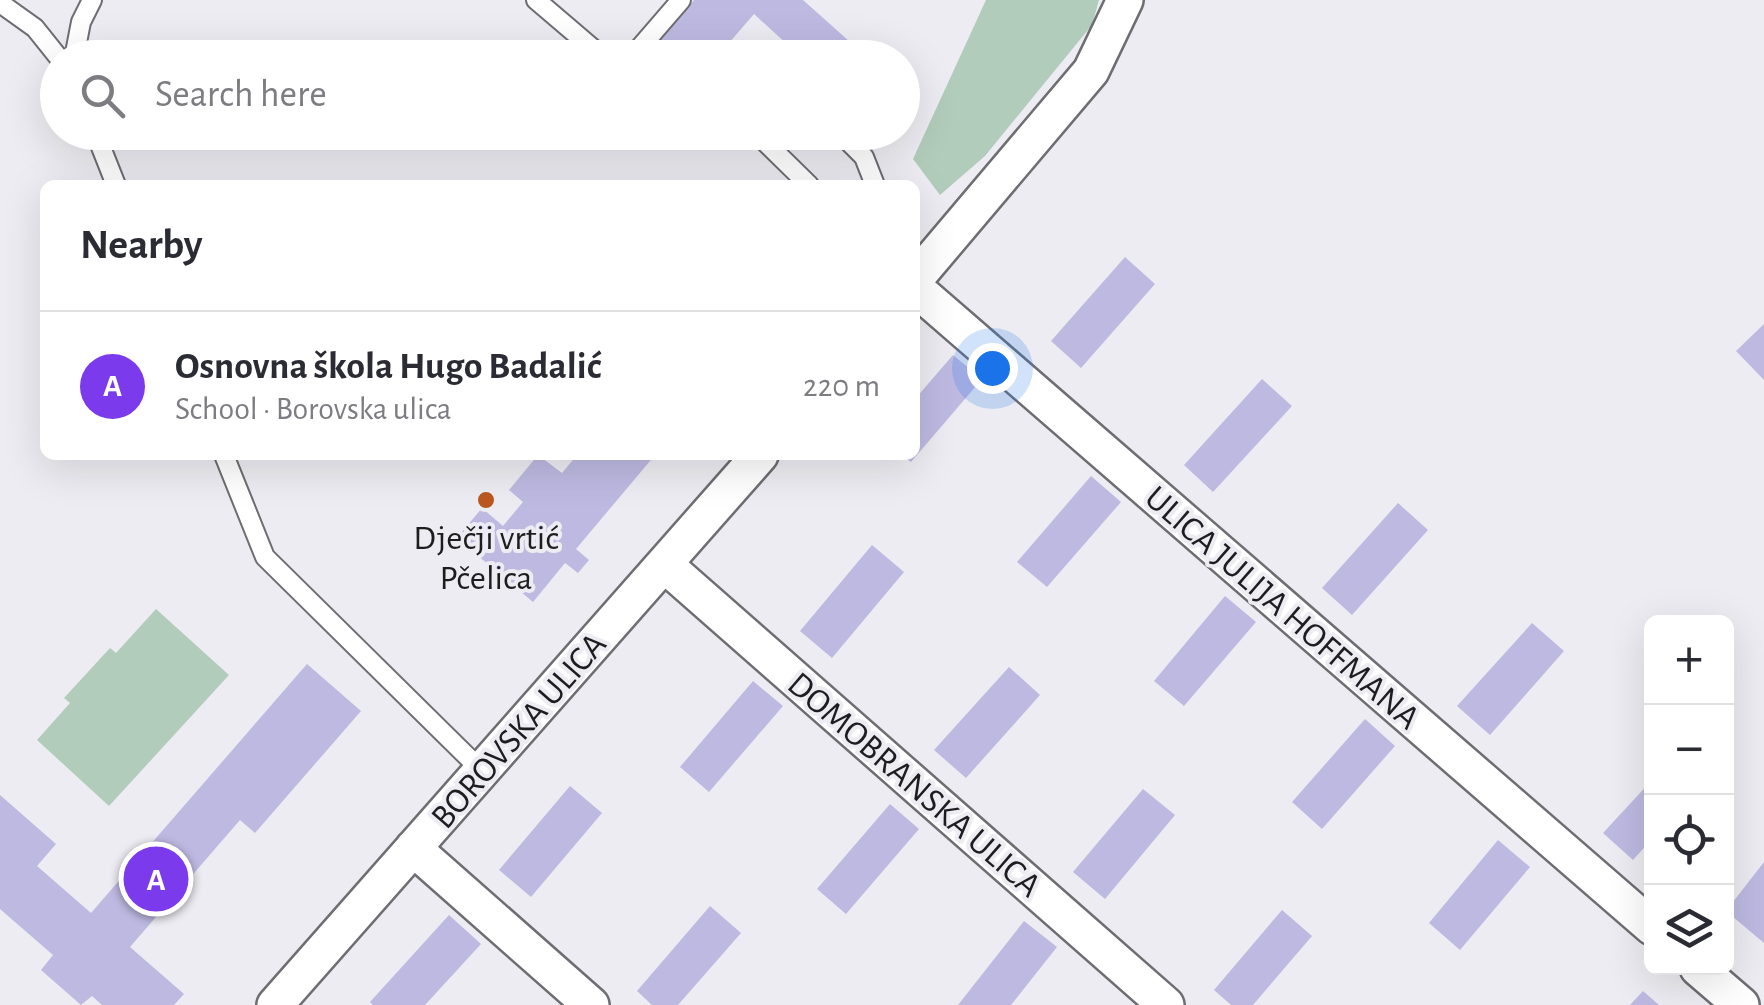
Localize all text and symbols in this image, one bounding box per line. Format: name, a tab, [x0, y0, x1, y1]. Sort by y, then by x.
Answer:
search box	[40, 40, 920, 150]
icon: search	[75, 68, 130, 123]
text: Search here	[155, 76, 327, 114]
text: Nearby	[80, 224, 203, 266]
your location	[967, 343, 1018, 394]
text: Osnovna škola Hugo Badalić	[175, 348, 601, 386]
text: A	[103, 370, 122, 402]
text: 220 m	[803, 370, 880, 402]
text: School · Borovska ulica	[175, 393, 452, 425]
street label: ULICA JULIJA HOFFMANA	[1138, 480, 1426, 736]
marker: Dječji vrtić Pčelica	[475, 489, 497, 511]
place label: Dječji vrtić Pčelica	[413, 521, 559, 596]
map controls	[1644, 615, 1734, 975]
button: +	[1644, 615, 1734, 705]
street label: BOROVSKA ULICA	[425, 627, 613, 835]
street label: DOMOBRANSKA ULICA	[781, 666, 1047, 904]
button: −	[1644, 705, 1734, 795]
button: locate	[1644, 795, 1734, 885]
pin: A	[124, 842, 188, 916]
button: layers	[1644, 885, 1734, 975]

